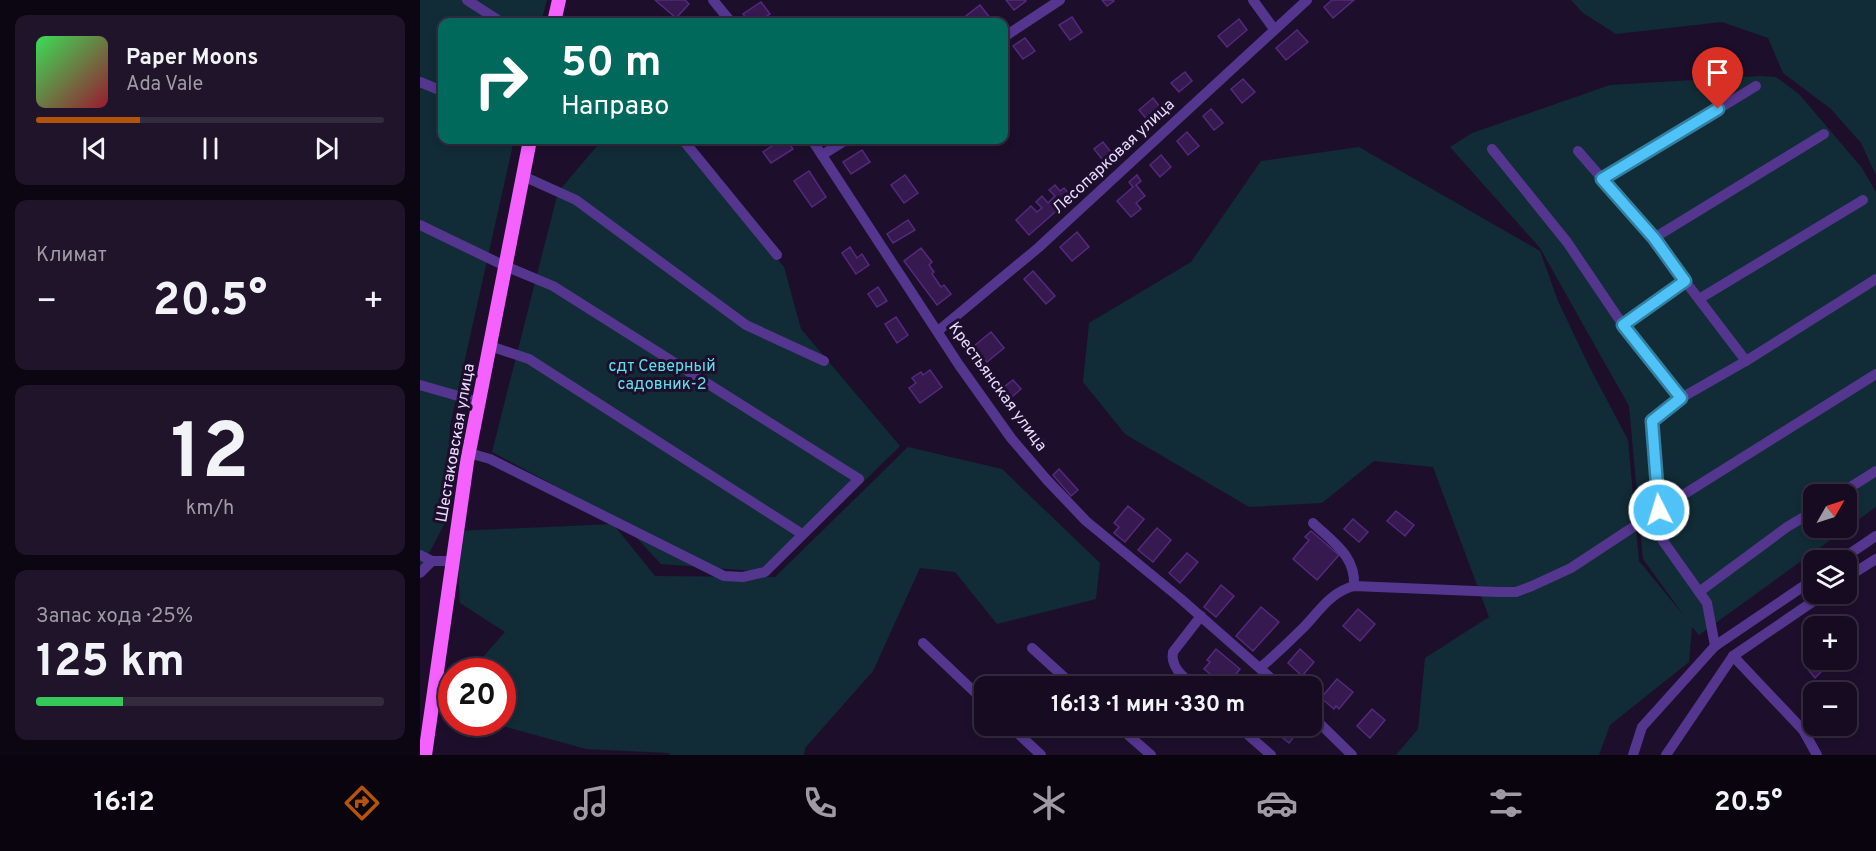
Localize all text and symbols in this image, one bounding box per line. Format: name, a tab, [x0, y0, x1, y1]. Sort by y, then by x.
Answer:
text: 50 m	[561, 38, 662, 91]
icon: right	[462, 42, 540, 120]
text: Paper Moons	[126, 45, 258, 72]
pin	[1692, 47, 1743, 109]
icon: arrive	[1701, 56, 1734, 89]
text: Ada Vale	[126, 72, 203, 98]
text: Направо	[561, 90, 669, 124]
street label: Лесопарковая улица	[1049, 95, 1179, 219]
icon: previous	[78, 132, 111, 165]
icon: pause	[194, 132, 227, 165]
icon: next	[310, 132, 343, 165]
text: Климат	[36, 243, 107, 269]
text: 20.5°	[153, 274, 267, 331]
text: −	[36, 282, 57, 324]
text: +	[363, 282, 384, 324]
street label: Крестьянская улица	[943, 318, 1051, 456]
park label: сдт Северный садовник-2	[608, 357, 716, 395]
street label: Шестаковская улица	[432, 362, 480, 524]
text: 12	[171, 407, 249, 506]
position arrow	[1627, 478, 1691, 542]
north arrow	[1803, 484, 1857, 538]
map controls	[1803, 484, 1857, 736]
text: km/h	[186, 496, 234, 522]
button: layers	[1803, 550, 1857, 604]
text: Запас хода · 25%	[36, 604, 193, 630]
button: +	[1803, 616, 1857, 670]
text: 125 km	[36, 635, 185, 692]
speed limit sign: 20	[438, 658, 516, 736]
button: −	[1803, 682, 1857, 736]
text: 16:13 · 1 мин · 330 m	[1051, 692, 1245, 719]
icon: directions	[341, 782, 383, 824]
icon: music	[570, 782, 612, 824]
icon: phone	[799, 782, 841, 824]
icon: climate	[1028, 782, 1070, 824]
icon: car	[1256, 782, 1298, 824]
icon: filters	[1485, 782, 1527, 824]
text: 16:12	[93, 786, 155, 820]
text: 20.5°	[1714, 786, 1783, 820]

